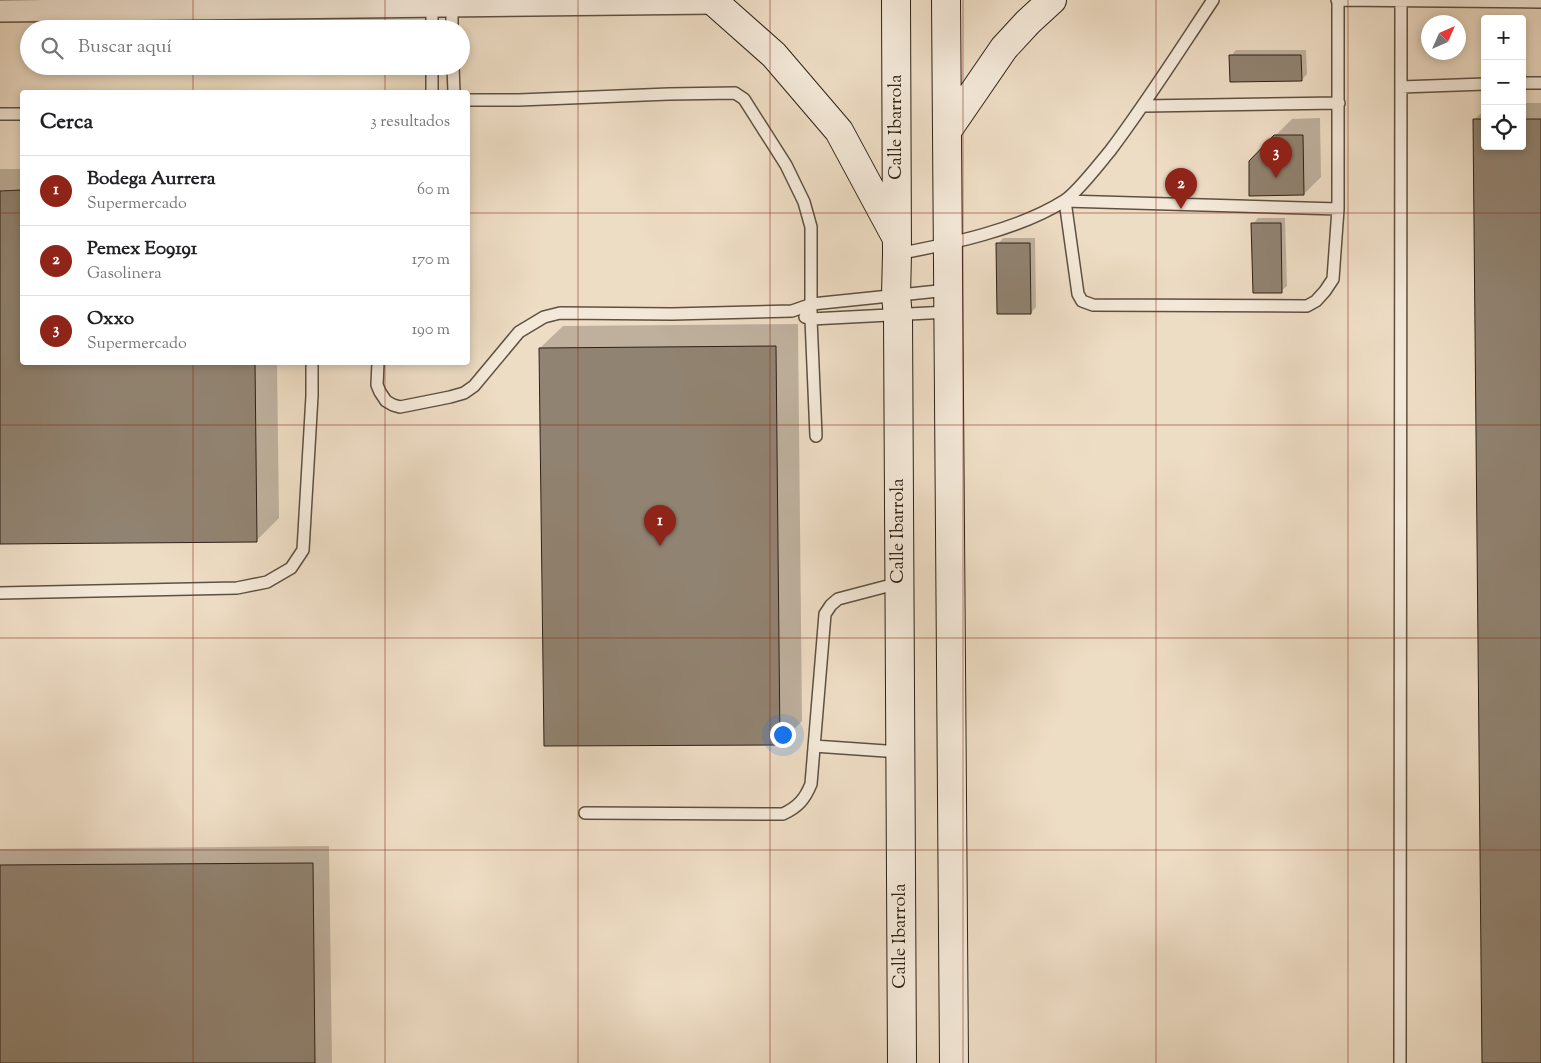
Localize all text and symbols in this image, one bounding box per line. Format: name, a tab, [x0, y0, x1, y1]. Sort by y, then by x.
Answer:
north arrow	[1421, 15, 1466, 60]
map controls	[1481, 15, 1526, 150]
button: +	[1481, 15, 1526, 60]
search box	[20, 20, 470, 75]
icon: search	[38, 34, 66, 62]
text: Buscar aquí	[78, 34, 172, 61]
button: −	[1481, 60, 1526, 105]
street label: Calle Ibarrola	[884, 74, 910, 180]
button: locate	[1481, 105, 1526, 150]
text: Cerca	[40, 108, 93, 138]
text: 3 resultados	[370, 111, 450, 134]
pin: 3	[1260, 137, 1292, 178]
text: Bodega Aurrera	[87, 166, 216, 193]
pin: 2	[1165, 168, 1197, 209]
text: 1	[53, 179, 59, 202]
text: 60 m	[417, 179, 450, 202]
text: Supermercado	[87, 193, 187, 216]
text: Pemex E09191	[87, 236, 197, 263]
text: 2	[52, 249, 60, 272]
text: 170 m	[412, 249, 450, 272]
text: Gasolinera	[87, 263, 162, 286]
text: Oxxo	[87, 306, 134, 333]
text: 3	[53, 319, 59, 342]
text: 190 m	[412, 319, 450, 342]
text: Supermercado	[87, 333, 187, 356]
street label: Calle Ibarrola	[886, 478, 912, 584]
pin: 1	[644, 505, 676, 546]
your location	[770, 722, 796, 748]
street label: Calle Ibarrola	[888, 883, 914, 989]

